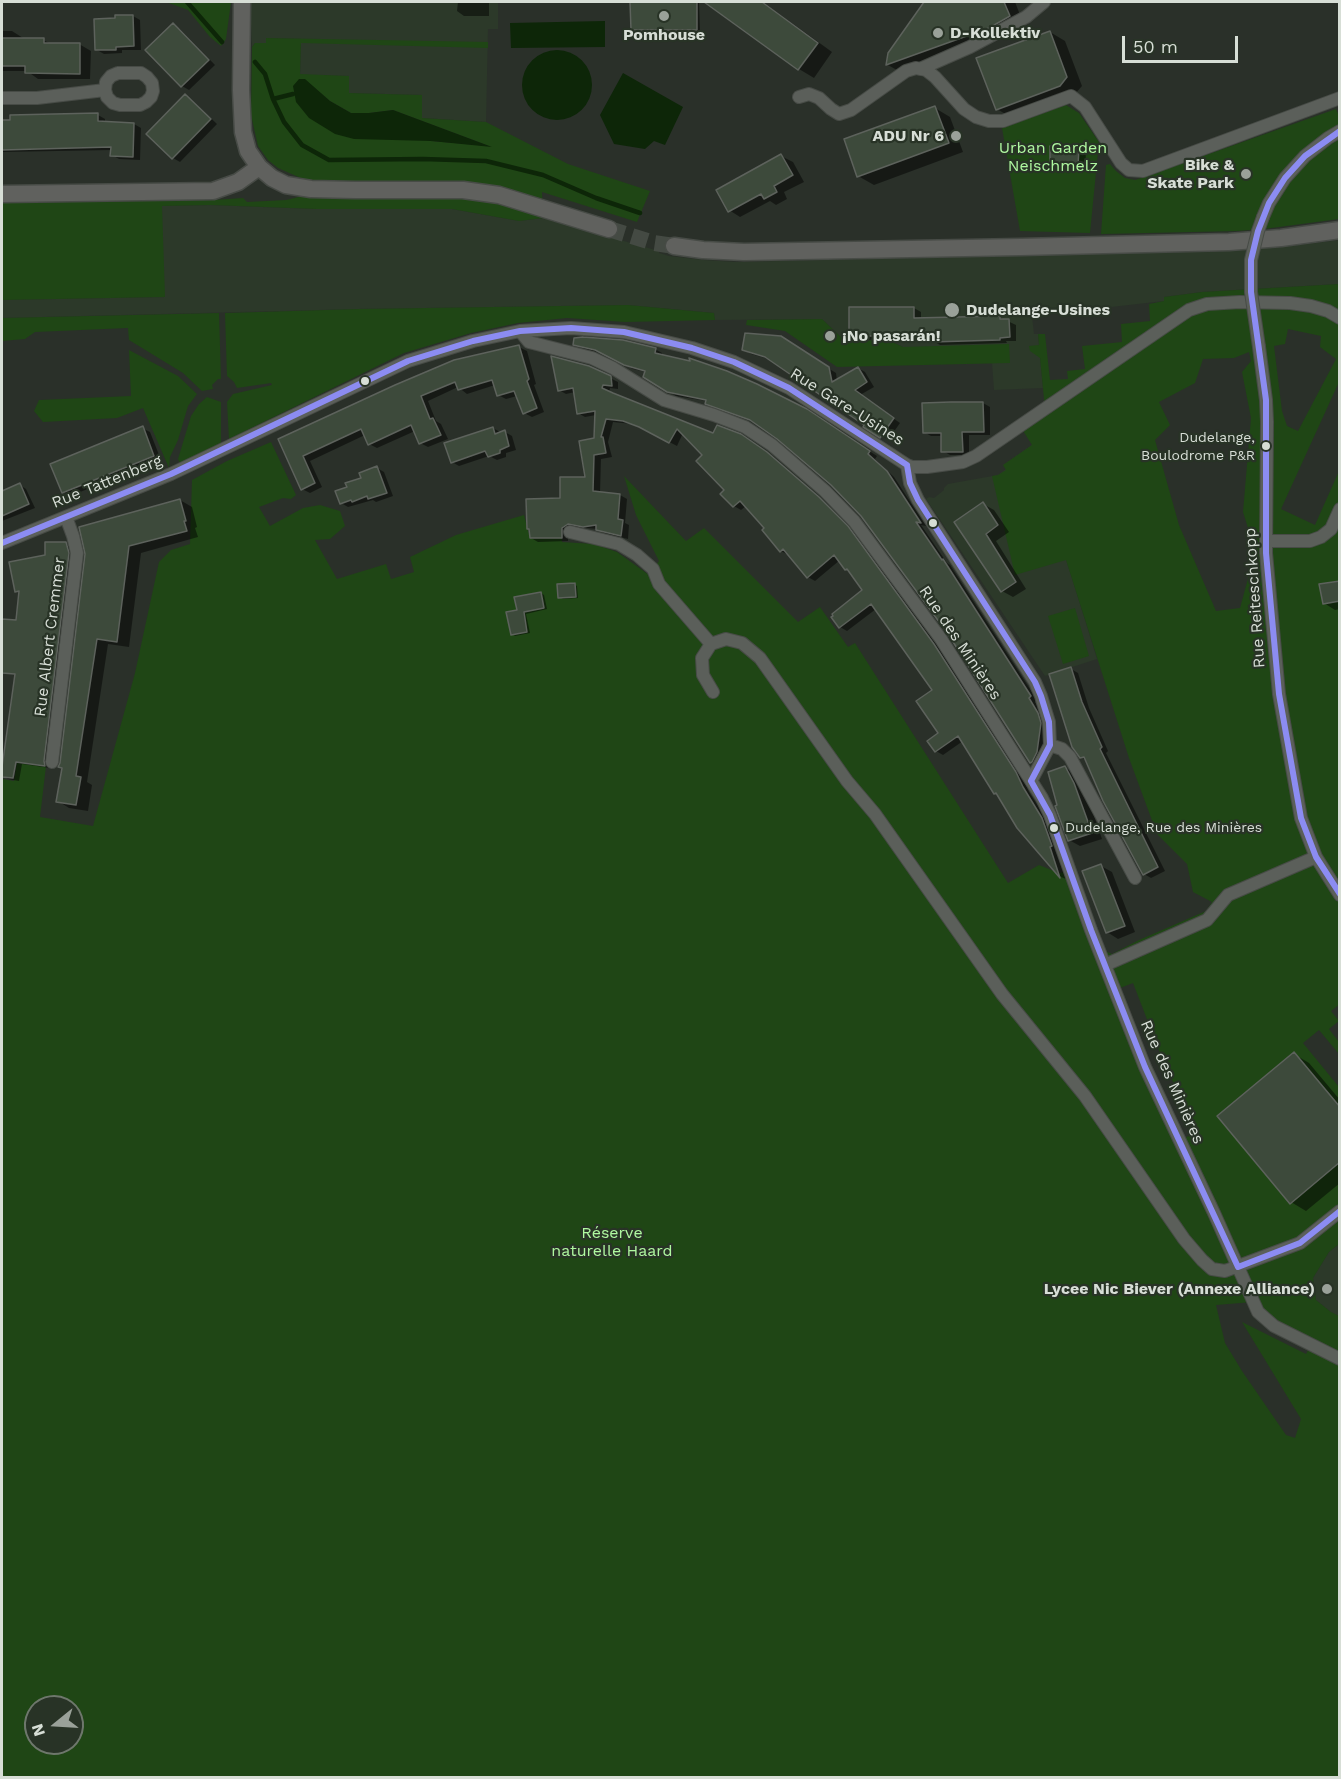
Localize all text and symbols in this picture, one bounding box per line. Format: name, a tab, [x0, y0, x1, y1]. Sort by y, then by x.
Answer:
marker: Pomhouse	[657, 9, 671, 23]
place label: D-Kollektiv	[950, 23, 1040, 43]
scale bar	[1125, 24, 1240, 62]
place label: Pomhouse	[623, 25, 705, 45]
marker: D-Kollektiv	[931, 26, 945, 40]
text: 50 m	[1133, 36, 1178, 57]
place label: ADU Nr 6	[873, 126, 944, 146]
marker: ADU Nr 6	[949, 129, 963, 143]
park label: Urban Garden Neischmelz	[999, 138, 1107, 176]
place label: Bike & Skate Park	[1147, 155, 1234, 193]
marker: Bike & Skate Park	[1239, 167, 1253, 181]
place label: Dudelange-Usines	[966, 300, 1110, 320]
marker: Dudelange-Usines	[943, 301, 961, 319]
place label: ¡No pasarán!	[842, 326, 941, 346]
marker: ¡No pasarán!	[823, 329, 837, 343]
street label: Rue Gare-Usines	[786, 364, 908, 450]
unlabelled marker	[359, 375, 371, 387]
place label: Dudelange, Boulodrome P&R	[1141, 430, 1255, 462]
marker: Dudelange, Boulodrome P&R	[1260, 440, 1272, 452]
street label: Rue Tattenberg	[49, 451, 165, 513]
unlabelled marker	[927, 517, 939, 529]
street label: Rue Reiteschkopp	[1241, 527, 1269, 669]
street label: Rue Albert Cremmer	[31, 556, 69, 718]
street label: Rue des Minières	[915, 582, 1005, 704]
place label: Dudelange, Rue des Minières	[1065, 820, 1262, 836]
marker: Dudelange, Rue des Minières	[1048, 822, 1060, 834]
street label: Rue des Minières	[1136, 1017, 1208, 1147]
park label: Réserve naturelle Haard	[551, 1223, 673, 1261]
place label: Lycee Nic Biever (Annexe Alliance)	[1044, 1279, 1315, 1299]
marker: Lycee Nic Biever (Annexe Alliance)	[1320, 1282, 1334, 1296]
north arrow	[24, 1695, 84, 1755]
text: N	[27, 1722, 49, 1739]

